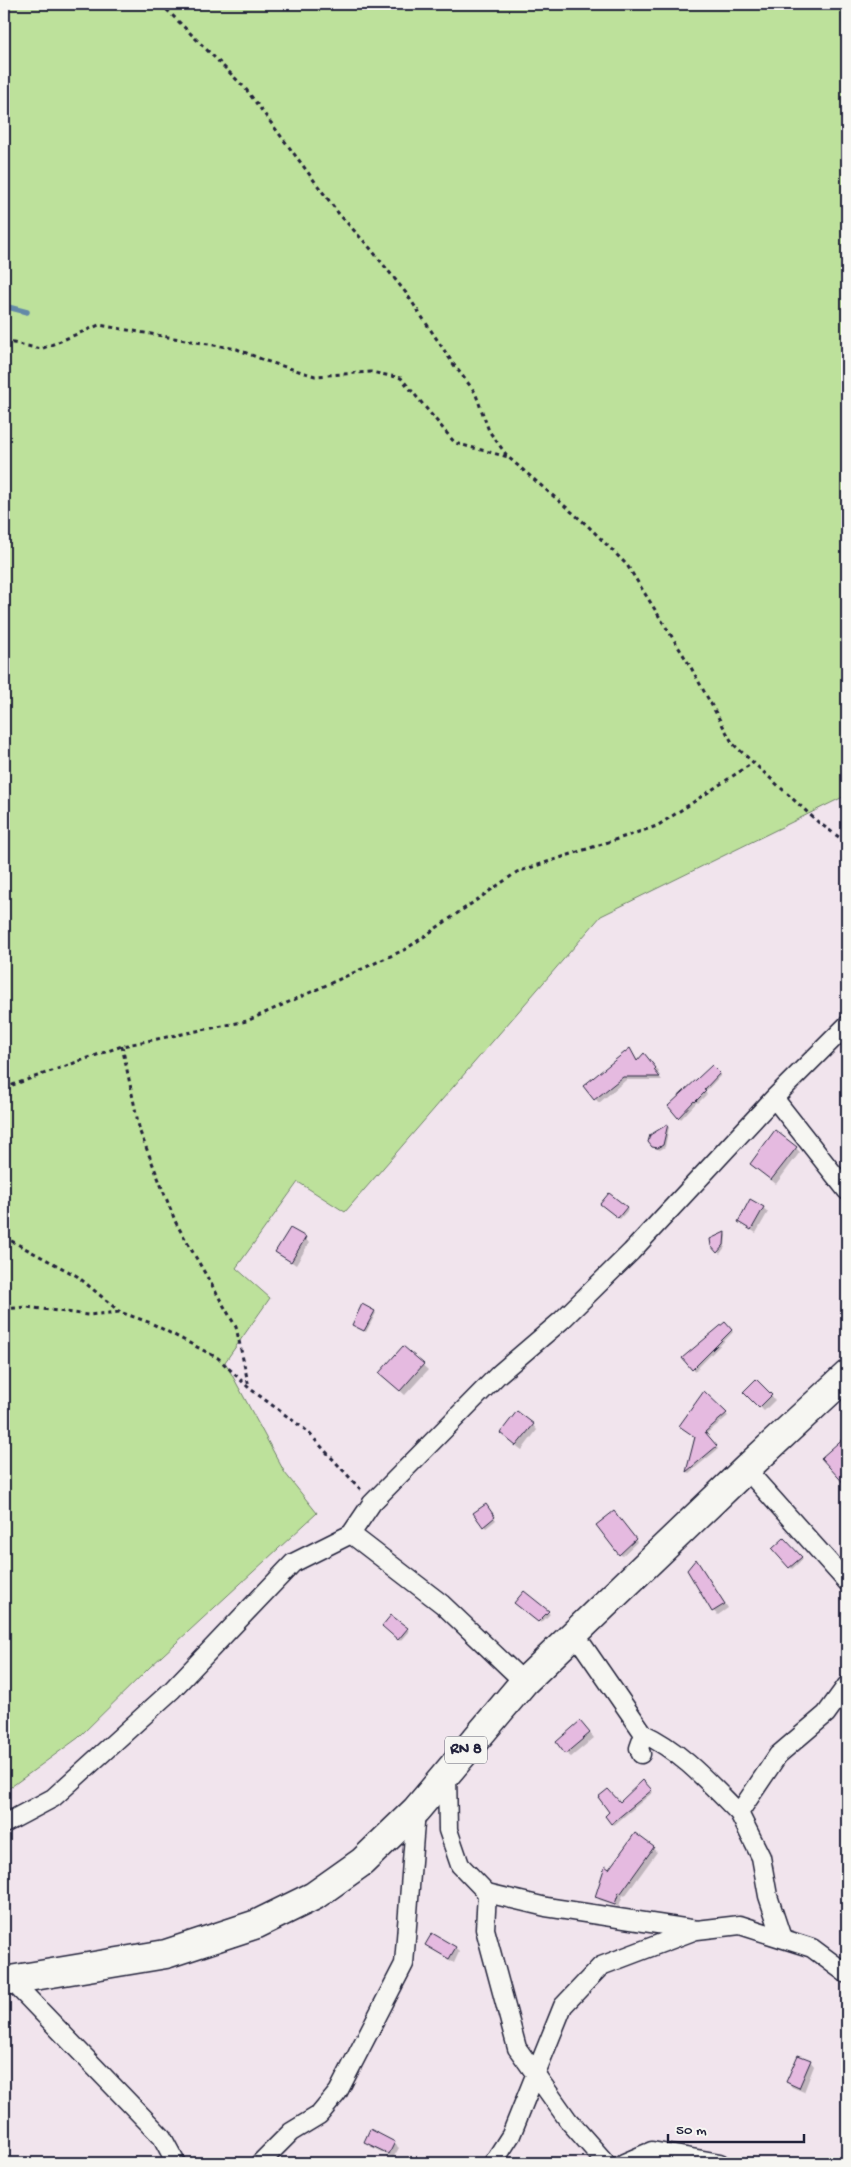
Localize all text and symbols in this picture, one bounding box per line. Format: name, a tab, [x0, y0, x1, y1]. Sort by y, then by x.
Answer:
road number: RN 8	[445, 1736, 487, 1764]
scale bar	[668, 2112, 805, 2144]
text: 50 m	[676, 2122, 707, 2140]

